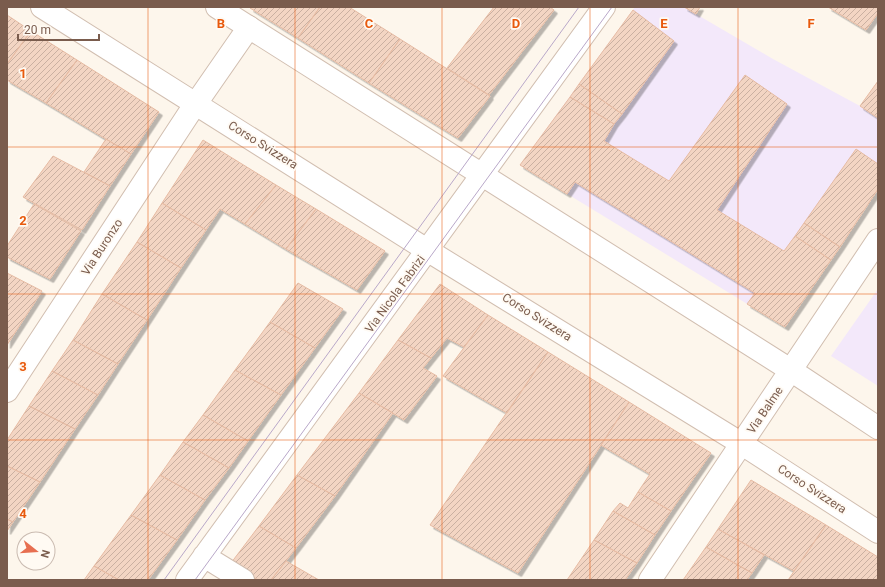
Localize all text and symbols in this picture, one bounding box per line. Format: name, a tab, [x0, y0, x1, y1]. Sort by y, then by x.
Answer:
scale bar	[18, 16, 99, 42]
text: B	[217, 16, 225, 31]
text: C	[365, 16, 374, 31]
text: D	[512, 16, 520, 31]
text: E	[660, 16, 668, 31]
text: F	[807, 16, 815, 31]
text: 20 m	[24, 23, 51, 37]
text: 1	[19, 66, 27, 81]
street label: Corso Svizzera	[226, 118, 300, 172]
text: 2	[19, 213, 27, 228]
street label: Via Buronzo	[79, 216, 125, 278]
street label: Via Nicola Fabrizi	[362, 252, 428, 336]
street label: Corso Svizzera	[500, 290, 574, 344]
text: 3	[19, 359, 27, 374]
street label: Via Balme	[744, 384, 786, 436]
street label: Corso Svizzera	[775, 462, 849, 516]
text: 4	[19, 506, 27, 521]
north arrow	[16, 531, 56, 571]
text: N	[38, 548, 52, 560]

